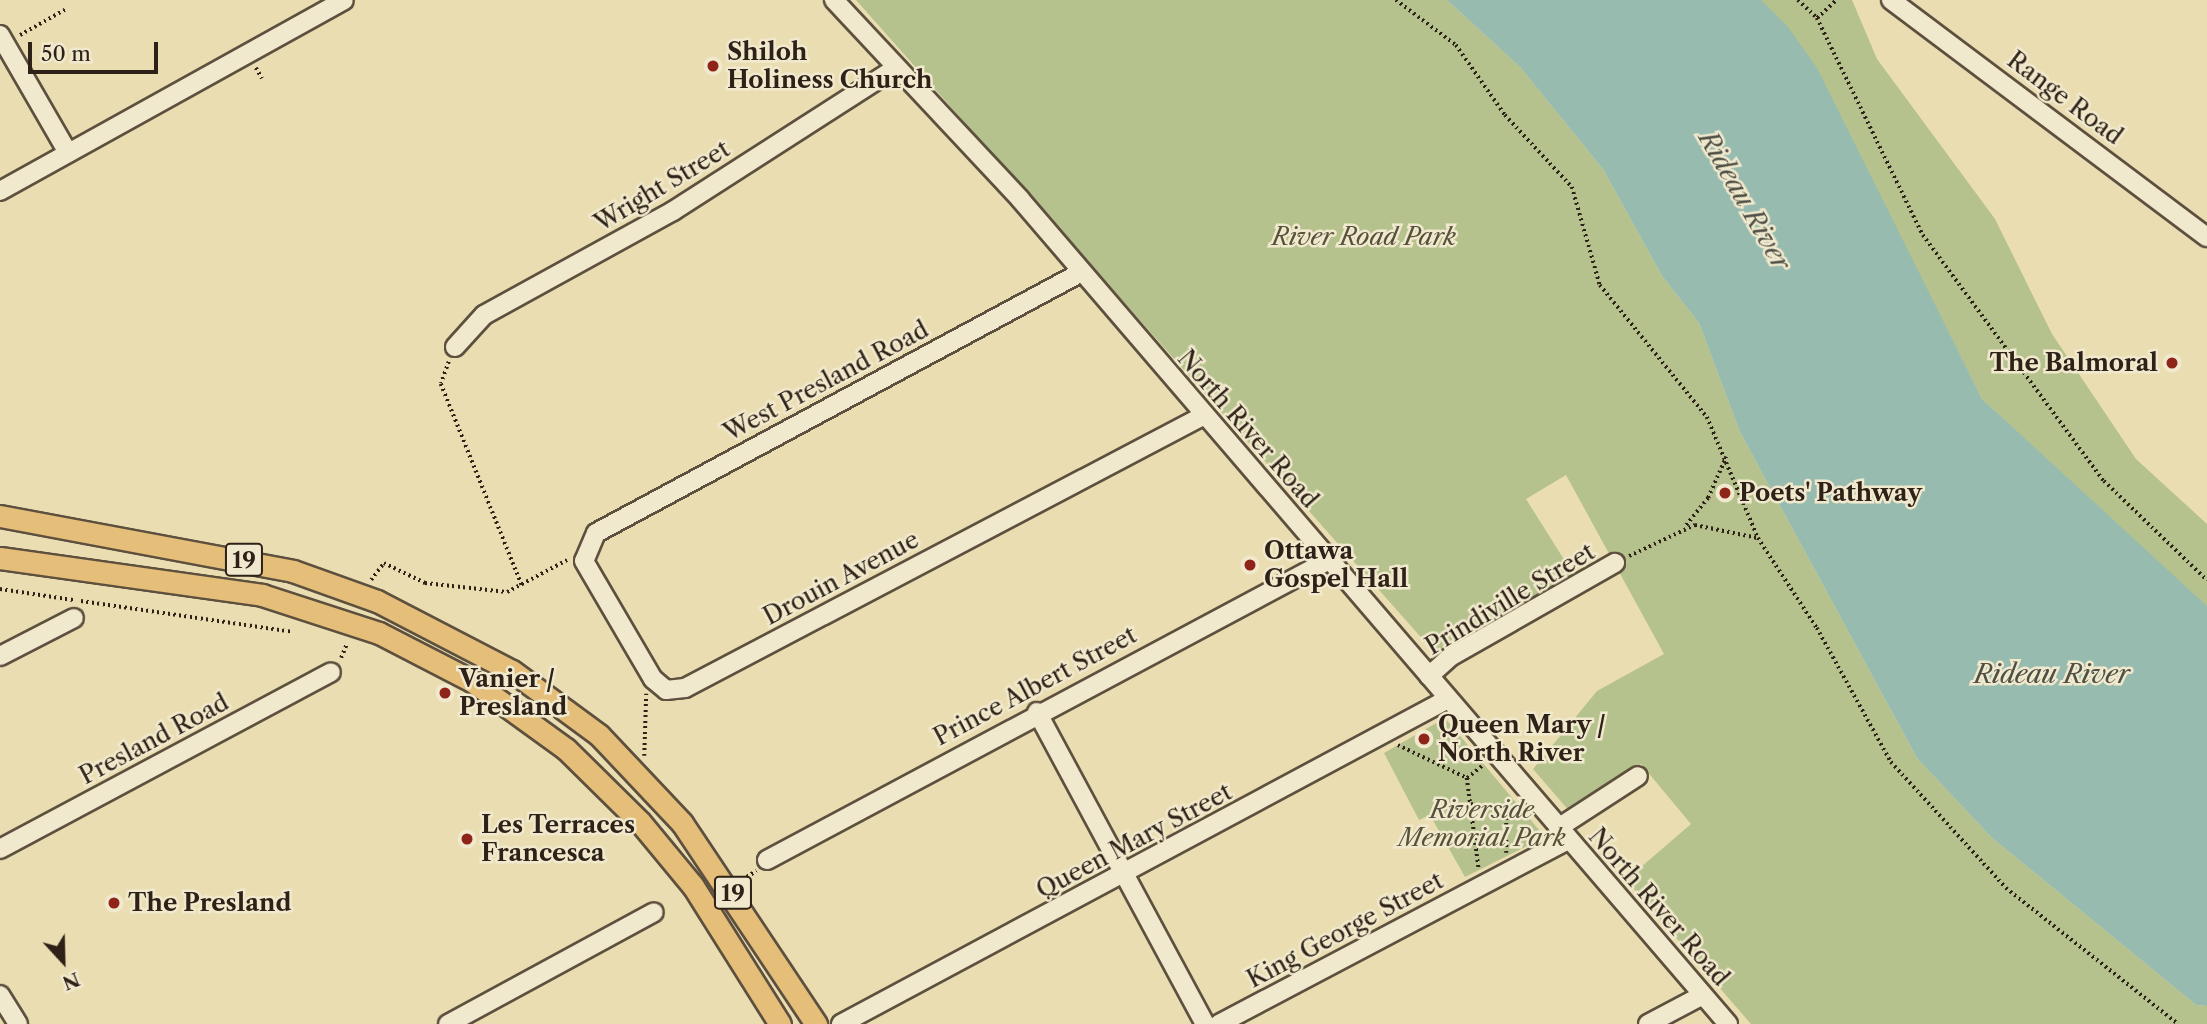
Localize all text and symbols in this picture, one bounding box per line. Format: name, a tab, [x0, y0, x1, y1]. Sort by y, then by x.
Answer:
scale bar	[32, 28, 161, 72]
place label: Shiloh Holiness Church	[727, 38, 932, 94]
text: 50 m	[41, 41, 91, 66]
street label: Range Road	[2002, 45, 2128, 151]
marker: Shiloh Holiness Church	[705, 58, 721, 74]
water label: Rideau River	[1691, 126, 1797, 276]
street label: Wright Street	[589, 134, 735, 238]
park label: River Road Park	[1272, 223, 1456, 251]
street label: West Presland Road	[719, 315, 933, 447]
street label: North River Road	[1171, 344, 1325, 514]
place label: The Balmoral	[1989, 349, 2158, 377]
marker: The Balmoral	[2164, 355, 2180, 371]
place label: Poets' Pathway	[1739, 479, 1922, 507]
marker: Poets' Pathway	[1717, 485, 1733, 501]
street label: Drouin Avenue	[758, 525, 924, 631]
place label: Ottawa Gospel Hall	[1264, 537, 1408, 593]
street label: Prindiville Street	[1420, 537, 1600, 661]
road number: 19	[225, 540, 263, 580]
marker: Ottawa Gospel Hall	[1242, 557, 1258, 573]
street label: Prince Albert Street	[928, 620, 1142, 752]
water label: Rideau River	[1974, 659, 2130, 691]
place label: Vanier / Presland	[459, 665, 567, 721]
marker: Vanier / Presland	[437, 685, 453, 701]
street label: Presland Road	[75, 688, 233, 790]
place label: Queen Mary / North River	[1438, 711, 1606, 767]
marker: Queen Mary / North River	[1416, 731, 1432, 747]
street label: Queen Mary Street	[1031, 777, 1237, 905]
park label: Riverside Memorial Park	[1398, 796, 1566, 852]
place label: Les Terraces Francesca	[481, 811, 636, 867]
street label: North River Road	[1582, 822, 1736, 992]
marker: Les Terraces Francesca	[459, 831, 475, 847]
street label: King George Street	[1242, 866, 1448, 994]
road number: 19	[714, 874, 752, 912]
place label: The Presland	[128, 889, 291, 917]
marker: The Presland	[106, 895, 122, 911]
north arrow	[28, 926, 98, 996]
text: N	[59, 967, 83, 995]

